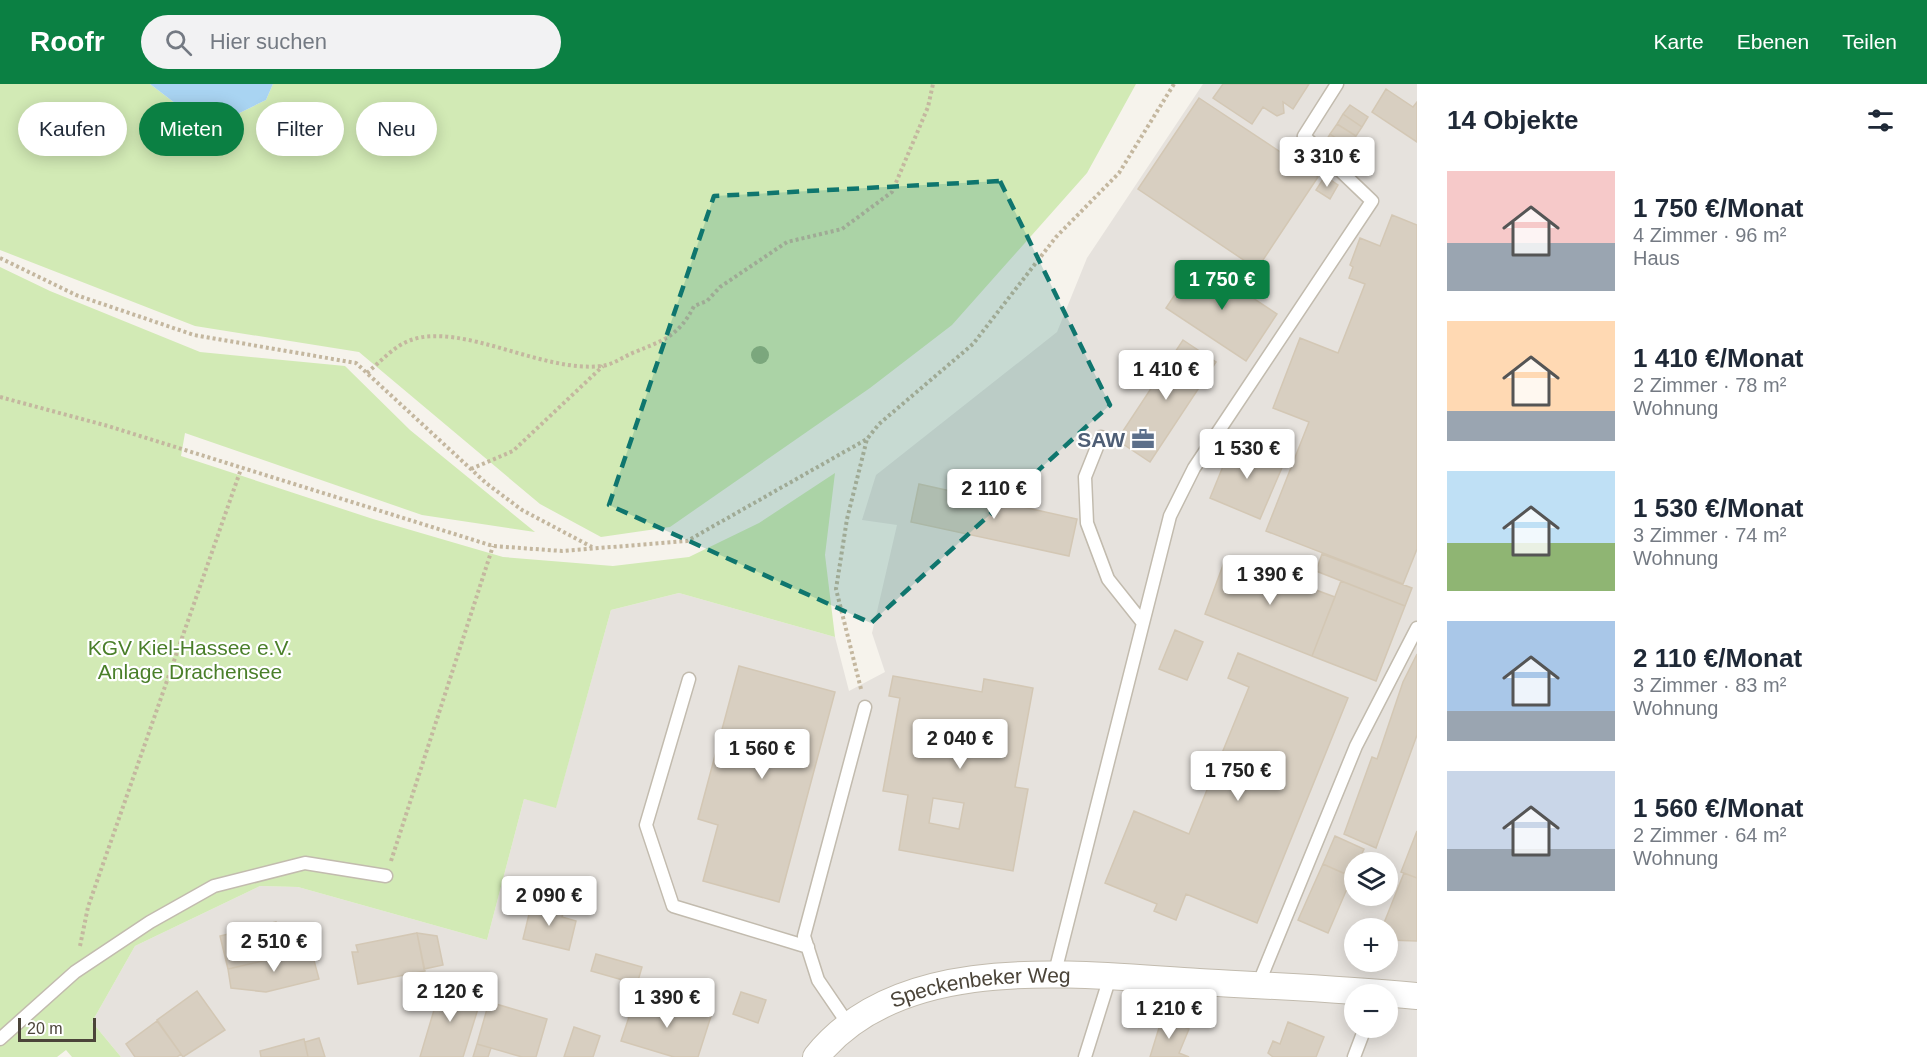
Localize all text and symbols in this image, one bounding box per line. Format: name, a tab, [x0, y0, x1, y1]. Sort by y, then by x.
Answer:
search box	[141, 15, 561, 69]
text: Roofr	[30, 26, 105, 57]
icon: search	[162, 26, 195, 59]
text: Hier suchen	[210, 29, 327, 54]
text: Karte	[1654, 30, 1704, 53]
text: Ebenen	[1737, 30, 1809, 53]
text: Teilen	[1842, 30, 1897, 53]
chip: Kaufen	[18, 102, 127, 156]
chip: Mieten	[139, 102, 244, 156]
chip: Filter	[256, 102, 344, 156]
chip: Neu	[356, 102, 437, 156]
icon: filters	[1864, 104, 1897, 137]
text: 14 Objekte	[1447, 105, 1579, 135]
pin: 3 310 €	[1272, 137, 1382, 188]
text: 3 310 €	[1294, 145, 1360, 167]
text: 1 750 €/Monat	[1633, 193, 1804, 223]
icon: home	[1495, 195, 1567, 267]
text: 4 Zimmer · 96 m²	[1633, 224, 1786, 246]
text: Haus	[1633, 247, 1680, 269]
pin: 1 750 €	[1167, 260, 1277, 311]
text: 1 750 €	[1189, 268, 1255, 290]
text: 1 410 €/Monat	[1633, 343, 1804, 373]
icon: home	[1495, 345, 1567, 417]
pin: 1 410 €	[1111, 350, 1221, 401]
text: 1 410 €	[1133, 358, 1199, 380]
text: 2 Zimmer · 78 m²	[1633, 374, 1786, 396]
text: Wohnung	[1633, 397, 1718, 419]
office icon: SAW	[1130, 426, 1156, 452]
place label: SAW	[1077, 428, 1125, 451]
pin: 1 530 €	[1192, 429, 1302, 480]
text: 1 530 €	[1214, 437, 1280, 459]
pin: 2 110 €	[939, 469, 1049, 520]
text: 2 110 €	[961, 477, 1027, 499]
text: 1 530 €/Monat	[1633, 493, 1804, 523]
icon: home	[1495, 495, 1567, 567]
text: 3 Zimmer · 74 m²	[1633, 524, 1786, 546]
text: Wohnung	[1633, 547, 1718, 569]
pin: 1 390 €	[1215, 555, 1325, 606]
text: 1 390 €	[1237, 563, 1303, 585]
park label: KGV Kiel-Hassee e.V. Anlage Drachensee	[88, 636, 292, 683]
text: 2 110 €/Monat	[1633, 643, 1802, 673]
icon: home	[1495, 645, 1567, 717]
text: 3 Zimmer · 83 m²	[1633, 674, 1786, 696]
text: Wohnung	[1633, 697, 1718, 719]
pin: 2 040 €	[905, 719, 1015, 770]
text: 2 040 €	[927, 727, 993, 749]
pin: 1 560 €	[707, 729, 817, 780]
text: 1 560 €	[729, 737, 795, 759]
pin: 1 750 €	[1183, 751, 1293, 802]
text: 1 750 €	[1205, 759, 1271, 781]
text: 1 560 €/Monat	[1633, 793, 1804, 823]
icon: home	[1495, 795, 1567, 867]
text: 2 Zimmer · 64 m²	[1633, 824, 1786, 846]
text: Wohnung	[1633, 847, 1718, 869]
map controls	[1344, 852, 1398, 1038]
button: layers	[1344, 852, 1398, 906]
pin: 2 090 €	[494, 876, 604, 927]
text: 2 090 €	[516, 884, 582, 906]
button: +	[1344, 918, 1398, 972]
pin: 2 510 €	[219, 922, 329, 973]
text: 2 510 €	[241, 930, 307, 952]
street label: Speckenbeker Weg	[886, 963, 1071, 1011]
pin: 2 120 €	[395, 972, 505, 1023]
pin: 1 390 €	[612, 978, 722, 1029]
text: 2 120 €	[417, 980, 483, 1002]
button: −	[1344, 984, 1398, 1038]
text: 1 390 €	[634, 986, 700, 1008]
pin: 1 210 €	[1114, 989, 1224, 1040]
text: 1 210 €	[1136, 997, 1202, 1019]
scale bar	[18, 1015, 96, 1042]
text: 20 m	[27, 1020, 63, 1037]

